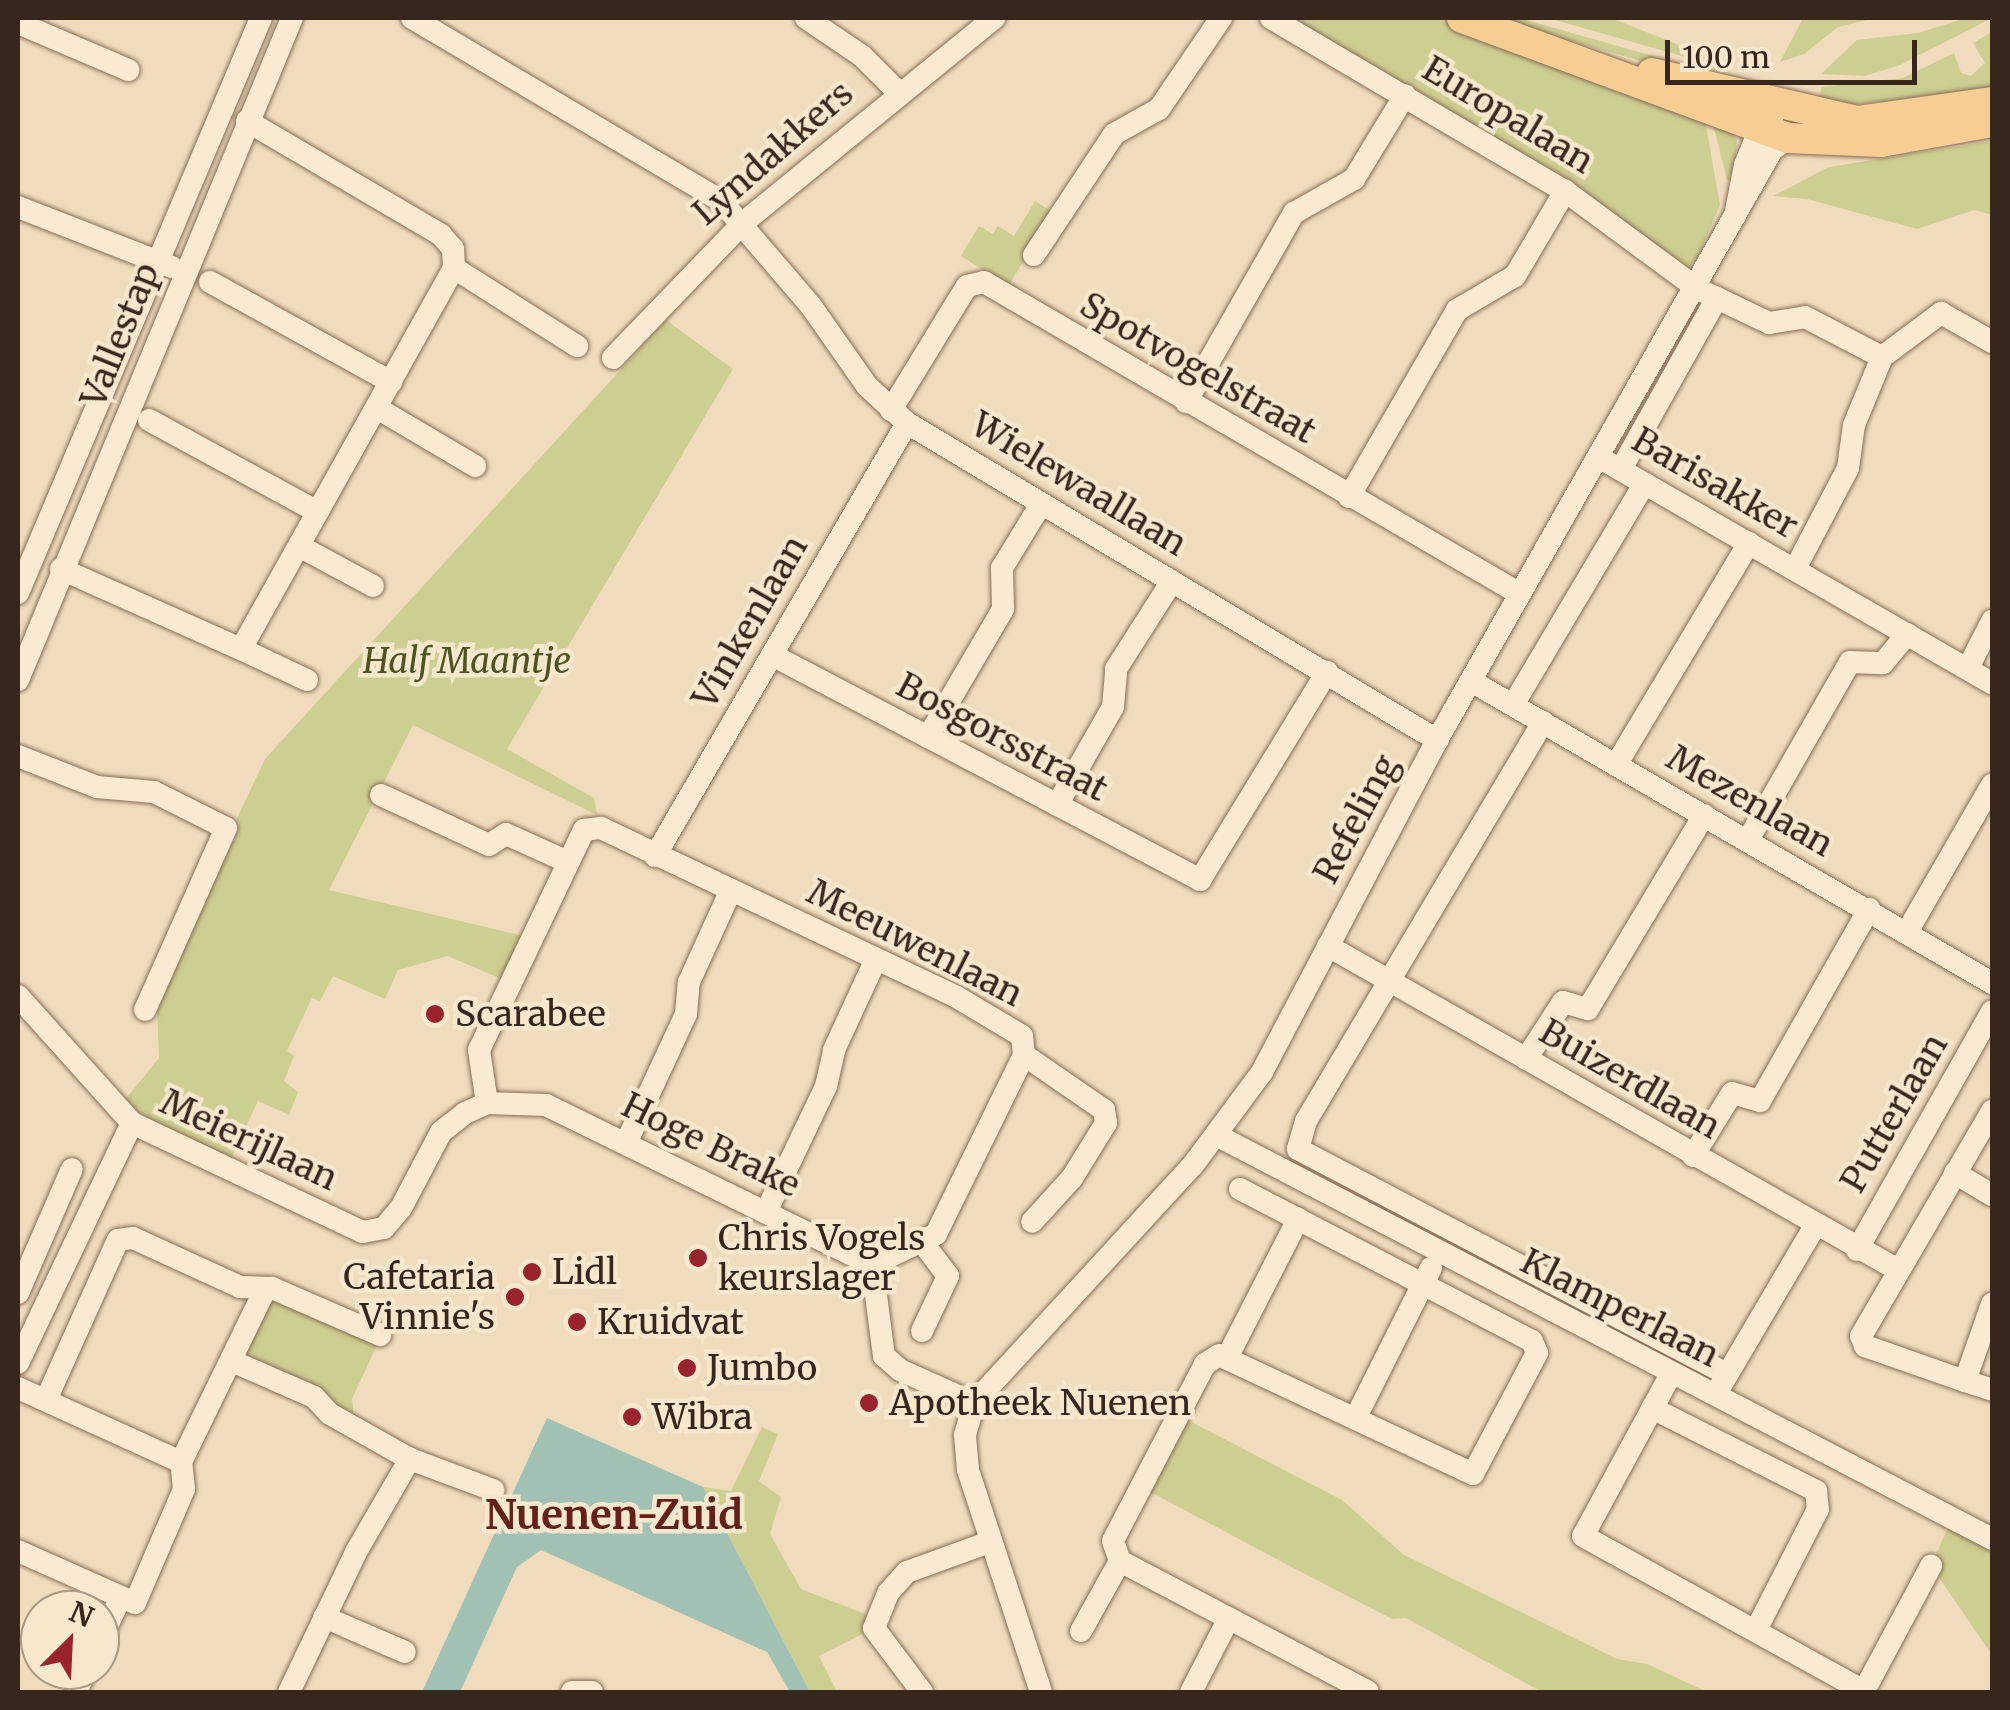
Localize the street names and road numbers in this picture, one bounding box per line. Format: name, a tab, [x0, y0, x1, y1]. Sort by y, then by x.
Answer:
street label: Europalaan	[1415, 48, 1601, 182]
street label: Lyndakkers	[685, 72, 861, 234]
street label: Vallestap	[72, 257, 168, 413]
street label: Spotvogelstraat	[1073, 284, 1323, 452]
street label: Wielewaallaan	[964, 403, 1194, 565]
street label: Barisakker	[1625, 419, 1805, 547]
street label: Vinkenlaan	[684, 528, 816, 716]
street label: Bosgorsstraat	[889, 664, 1115, 810]
street label: Mezenlaan	[1659, 737, 1841, 865]
street label: Refeling	[1305, 748, 1407, 890]
street label: Meeuwenlaan	[800, 871, 1030, 1015]
street label: Buizerdlaan	[1532, 1010, 1728, 1148]
street label: Putterlaan	[1832, 1026, 1956, 1200]
street label: Meierijlaan	[154, 1081, 344, 1199]
street label: Hoge Brake	[615, 1084, 807, 1206]
street label: Klamperlaan	[1514, 1240, 1726, 1376]

